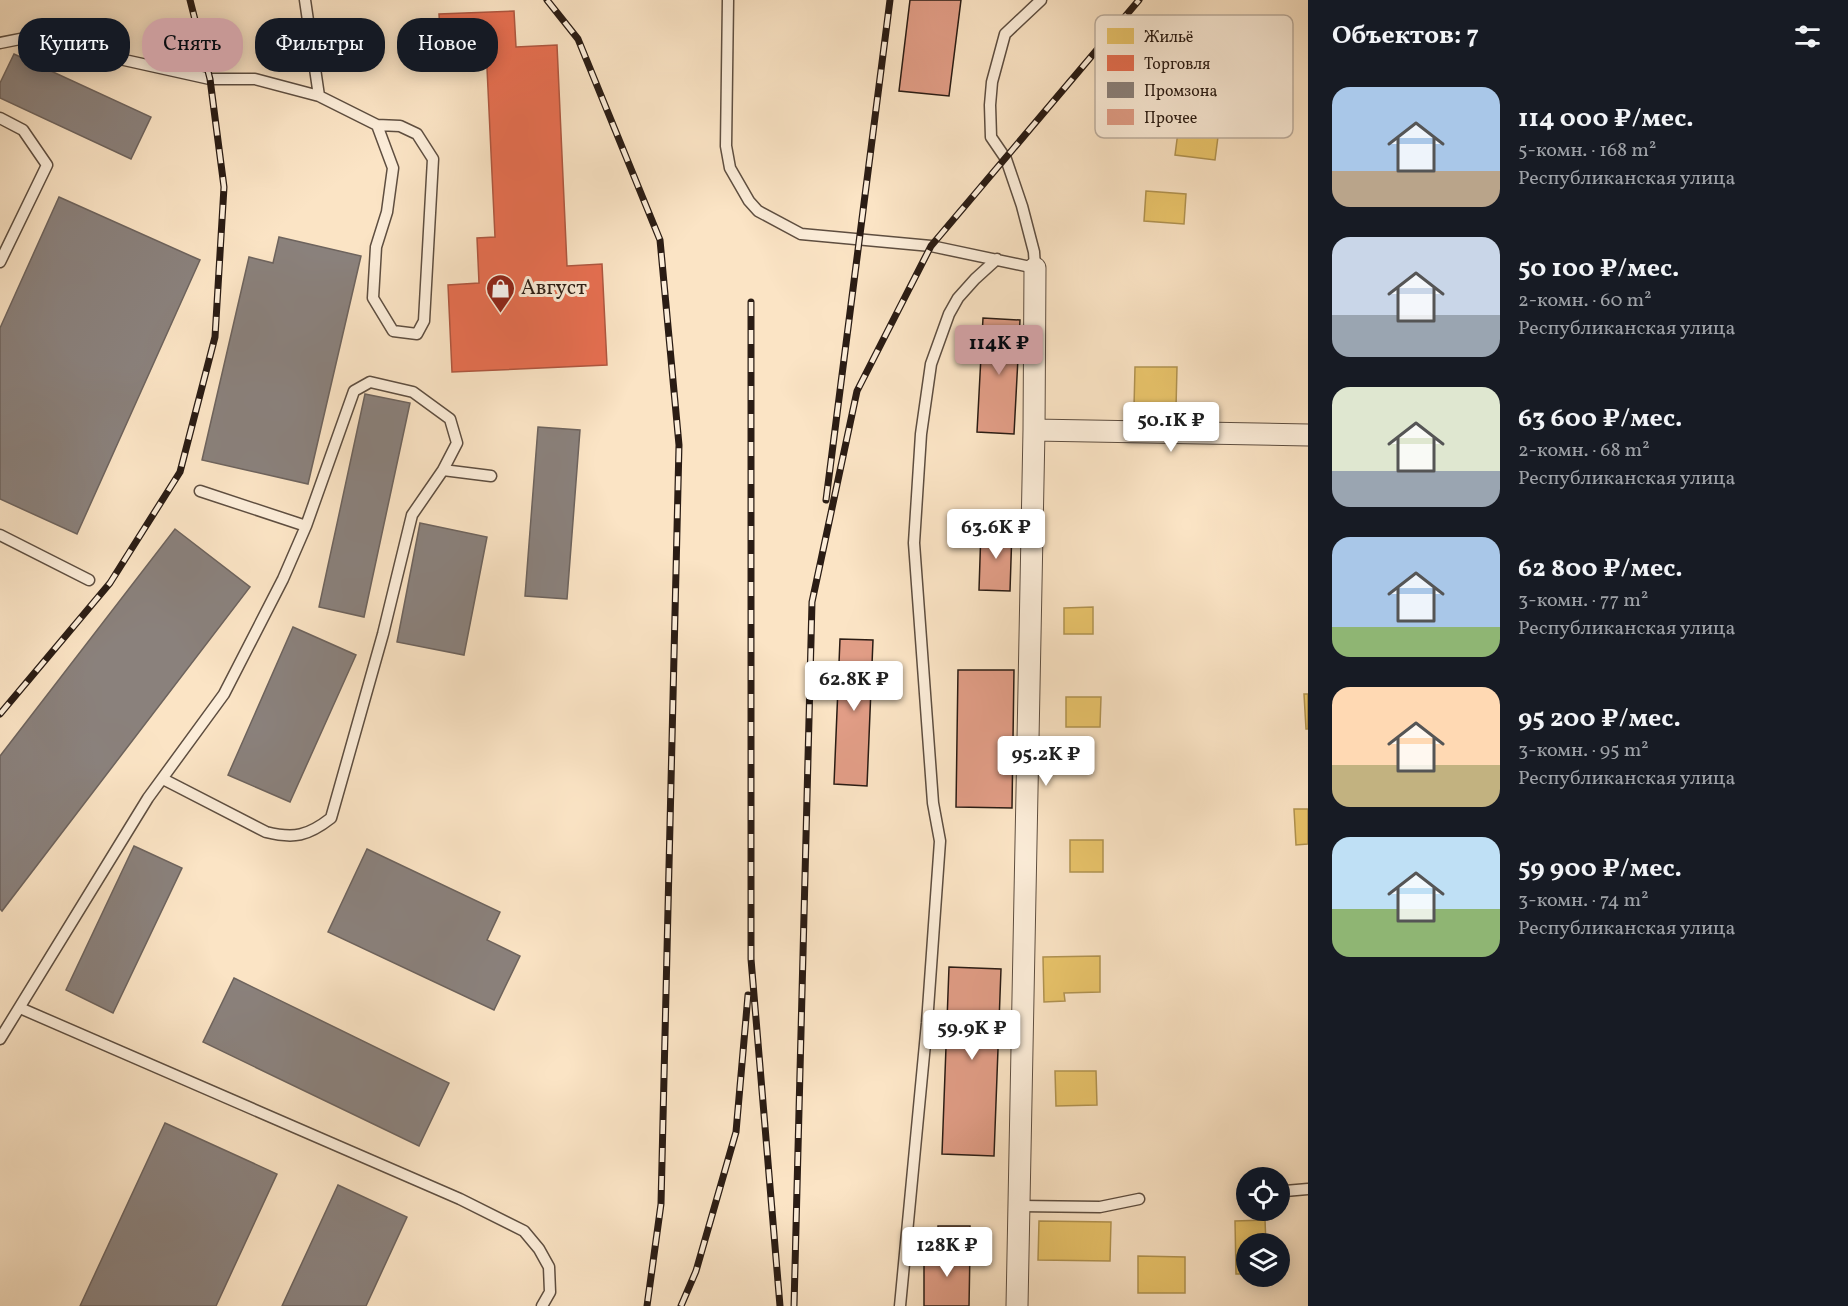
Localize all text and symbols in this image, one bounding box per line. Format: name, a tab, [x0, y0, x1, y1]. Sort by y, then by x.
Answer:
legend	[1095, 15, 1293, 138]
chip: Купить	[18, 18, 130, 72]
chip: Снять	[142, 18, 243, 72]
chip: Фильтры	[255, 18, 385, 72]
chip: Новое	[397, 18, 498, 72]
text: Объектов: 7	[1332, 18, 1479, 54]
icon: filters	[1791, 20, 1824, 53]
text: Жильё	[1144, 27, 1193, 49]
text: Торговля	[1144, 54, 1210, 76]
text: Промзона	[1144, 81, 1217, 103]
text: 114 000 ₽/мес.	[1518, 101, 1694, 137]
text: Прочее	[1144, 108, 1197, 130]
icon: home	[1380, 111, 1452, 183]
text: 5-комн. · 168 m²	[1518, 137, 1656, 165]
text: Республиканская улица	[1518, 165, 1735, 193]
text: 50 100 ₽/мес.	[1518, 251, 1679, 287]
icon: home	[1380, 261, 1452, 333]
shop icon: Август	[484, 272, 516, 314]
place label: Август	[521, 274, 587, 303]
text: 2-комн. · 60 m²	[1518, 287, 1652, 315]
text: Республиканская улица	[1518, 315, 1735, 343]
pin: 114K ₽	[950, 325, 1048, 376]
text: 114K ₽	[969, 330, 1029, 358]
text: 63 600 ₽/мес.	[1518, 401, 1682, 437]
pin: 50.1K ₽	[1116, 402, 1226, 453]
text: 50.1K ₽	[1137, 407, 1205, 435]
icon: home	[1380, 411, 1452, 483]
text: 2-комн. · 68 m²	[1518, 437, 1650, 465]
text: Республиканская улица	[1518, 465, 1735, 493]
pin: 63.6K ₽	[941, 509, 1051, 560]
text: 63.6K ₽	[961, 514, 1031, 542]
text: 62 800 ₽/мес.	[1518, 551, 1683, 587]
icon: home	[1380, 561, 1452, 633]
text: 3-комн. · 77 m²	[1518, 587, 1648, 615]
text: Республиканская улица	[1518, 615, 1735, 643]
pin: 62.8K ₽	[799, 661, 909, 712]
text: 62.8K ₽	[819, 666, 889, 694]
text: 95 200 ₽/мес.	[1518, 701, 1681, 737]
icon: home	[1380, 711, 1452, 783]
pin: 95.2K ₽	[991, 736, 1101, 787]
text: 3-комн. · 95 m²	[1518, 737, 1649, 765]
text: 95.2K ₽	[1012, 741, 1080, 769]
text: Республиканская улица	[1518, 765, 1735, 793]
text: 59 900 ₽/мес.	[1518, 851, 1682, 887]
icon: home	[1380, 861, 1452, 933]
text: 3-комн. · 74 m²	[1518, 887, 1649, 915]
text: Республиканская улица	[1518, 915, 1735, 943]
pin: 59.9K ₽	[917, 1010, 1027, 1061]
text: 59.9K ₽	[937, 1015, 1007, 1043]
map controls	[1236, 1167, 1290, 1287]
button: locate	[1236, 1167, 1290, 1221]
pin: 128K ₽	[898, 1227, 996, 1278]
text: 128K ₽	[916, 1232, 978, 1260]
button: layers	[1236, 1233, 1290, 1287]

